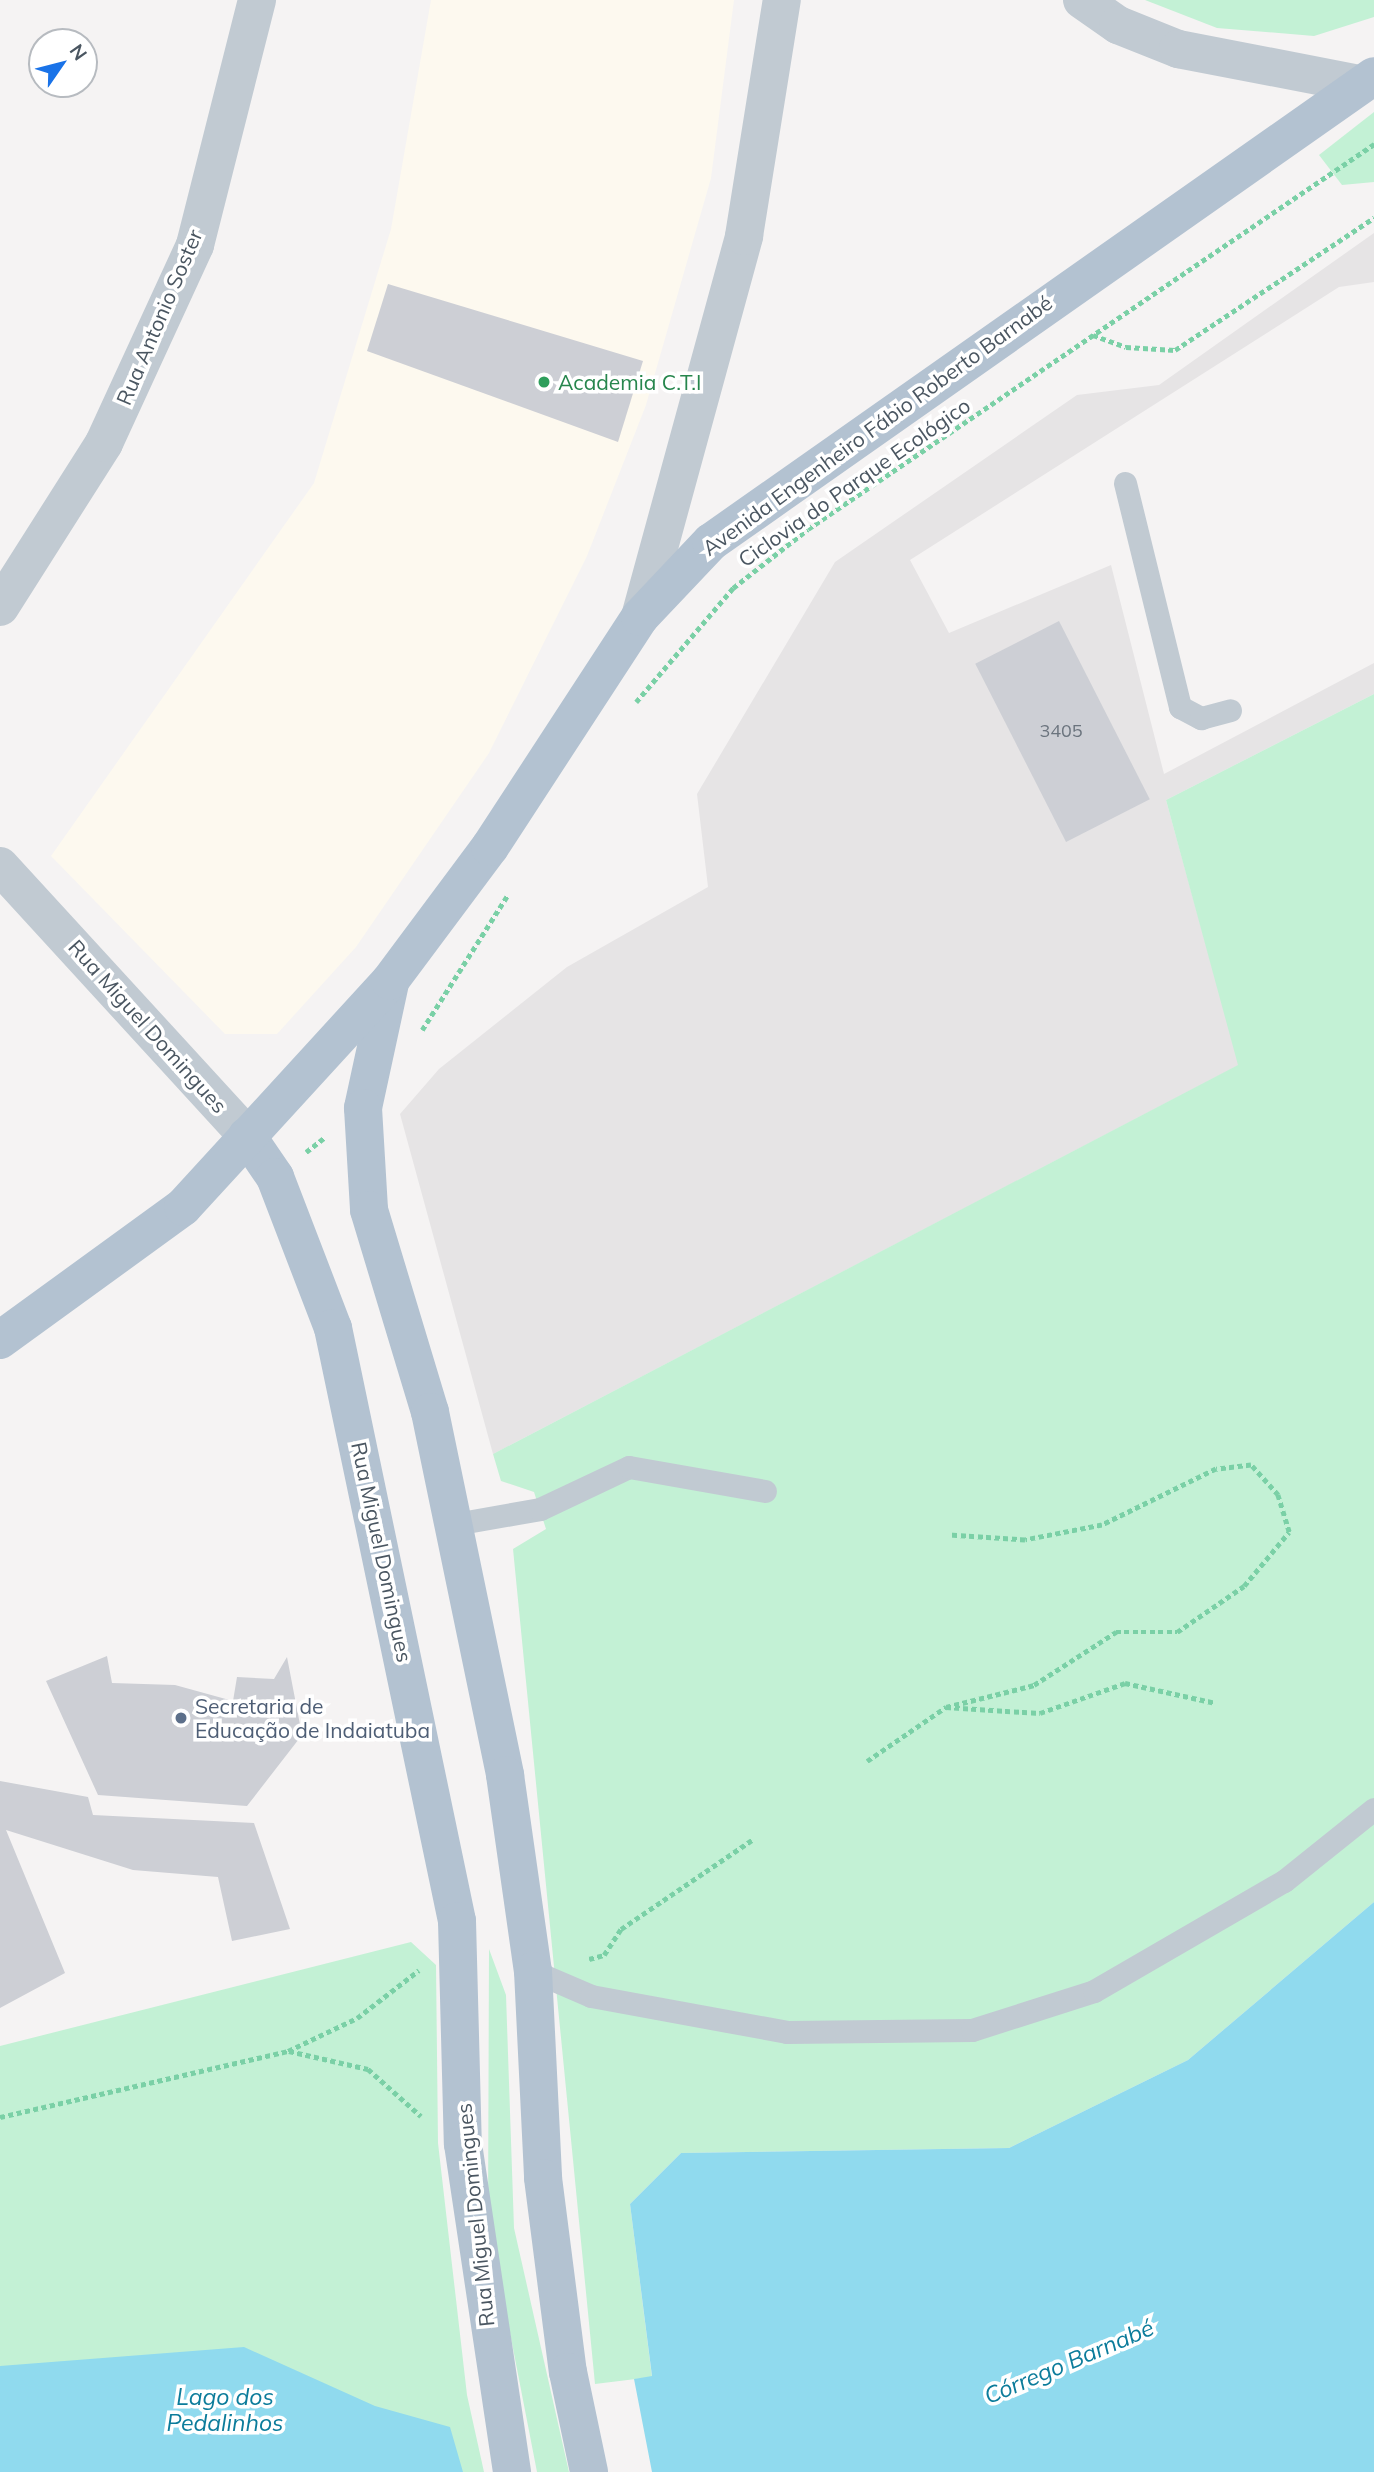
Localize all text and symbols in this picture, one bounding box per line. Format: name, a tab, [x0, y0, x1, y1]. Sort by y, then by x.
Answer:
north arrow	[28, 28, 98, 98]
text: N	[65, 39, 93, 65]
street label: Rua Antonio Soster	[111, 225, 207, 409]
street label: Avenida Engenheiro Fábio Roberto Barnabé	[697, 290, 1057, 560]
place label: Academia C.T.I	[558, 369, 702, 395]
marker: Academia C.T.I	[536, 374, 552, 390]
street label: Ciclovia do Parque Ecológico	[733, 392, 975, 572]
house number: 3405	[1039, 720, 1083, 742]
street label: Rua Miguel Domingues	[64, 934, 232, 1118]
street label: Rua Miguel Domingues	[346, 1440, 418, 1664]
place label: Secretaria de Educação de Indaiatuba	[195, 1693, 430, 1743]
marker: Secretaria de Educação de Indaiatuba	[173, 1710, 189, 1726]
street label: Rua Miguel Domingues	[451, 2102, 499, 2328]
water label: Córrego Barnabé	[980, 2314, 1158, 2410]
water label: Lago dos Pedalinhos	[166, 2383, 284, 2437]

